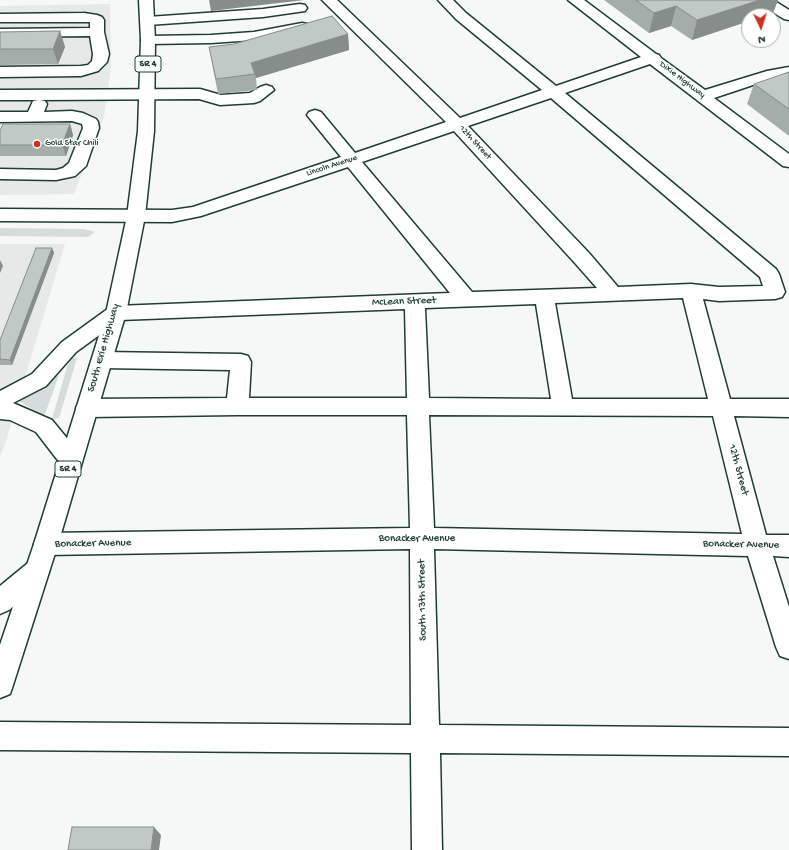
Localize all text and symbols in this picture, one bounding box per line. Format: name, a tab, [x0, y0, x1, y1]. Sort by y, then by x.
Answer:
north arrow	[741, 8, 781, 48]
text: N	[758, 33, 766, 45]
road number: SR 4	[135, 56, 161, 72]
street label: Dixie Highway	[657, 59, 707, 101]
street label: 12th Street	[456, 124, 494, 162]
marker: Gold Star Chili	[32, 139, 42, 149]
place label: Gold Star Chili	[45, 139, 98, 149]
street label: Lincoln Avenue	[305, 153, 359, 179]
street label: McLean Street	[372, 294, 436, 310]
street label: South Erie Highway	[85, 302, 123, 394]
street label: 12th Street	[725, 443, 751, 497]
road number: SR 4	[55, 461, 81, 477]
street label: Bonacker Avenue	[379, 532, 455, 546]
street label: Bonacker Avenue	[55, 537, 131, 551]
street label: Bonacker Avenue	[703, 538, 779, 552]
street label: South 13th Street	[416, 559, 430, 641]

